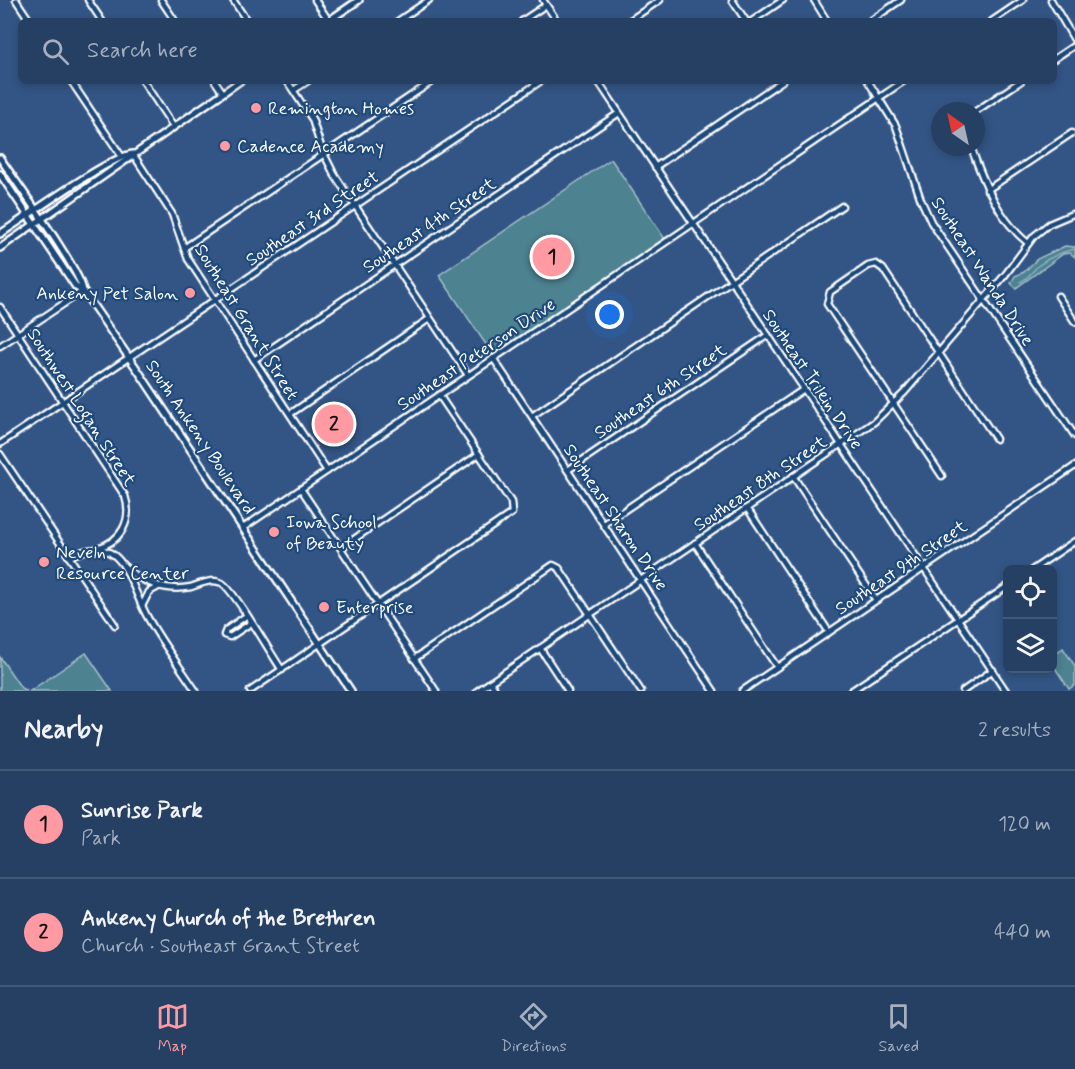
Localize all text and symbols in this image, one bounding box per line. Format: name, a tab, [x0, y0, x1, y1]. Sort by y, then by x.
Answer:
search box	[18, 18, 1057, 84]
icon: search	[39, 35, 72, 68]
text: Search here	[87, 37, 198, 65]
place label: Remington Homes	[268, 97, 414, 121]
marker: Remington Homes	[249, 101, 263, 115]
north arrow	[931, 102, 985, 156]
place label: Cadence Academy	[237, 135, 384, 159]
marker: Cadence Academy	[218, 139, 232, 153]
street label: Southeast 3rd Street	[241, 165, 384, 272]
street label: Southeast 4th Street	[358, 172, 501, 279]
street label: Southeast Wanda Drive	[925, 192, 1039, 351]
pin: 1	[532, 234, 572, 280]
street label: Southeast Grant Street	[188, 240, 304, 405]
place label: Ankeny Pet Salon	[36, 282, 178, 306]
marker: Ankeny Pet Salon	[183, 286, 197, 300]
street label: Southeast Peterson Drive	[393, 293, 560, 417]
your location	[595, 300, 624, 329]
street label: Southeast Trilein Drive	[756, 305, 868, 454]
street label: Southwest Logan Street	[19, 324, 142, 493]
street label: Southeast 6th Street	[590, 338, 732, 445]
street label: South Ankeny Boulevard	[139, 356, 261, 520]
pin: 2	[314, 402, 354, 446]
street label: Southeast 8th Street	[689, 430, 832, 537]
street label: Southeast Sharon Drive	[557, 440, 673, 596]
place label: Iowa School of Beauty	[286, 511, 377, 556]
street label: Southeast 9th Street	[831, 514, 973, 621]
marker: Iowa School of Beauty	[267, 525, 281, 539]
place label: Neveln Resource Center	[56, 541, 189, 586]
marker: Neveln Resource Center	[37, 555, 51, 569]
map controls	[1003, 565, 1057, 673]
button: locate	[1003, 565, 1057, 619]
place label: Enterprise	[336, 596, 414, 620]
marker: Enterprise	[317, 600, 331, 614]
button: layers	[1003, 619, 1057, 673]
text: Nearby	[24, 713, 103, 747]
text: 2 results	[978, 717, 1051, 744]
text: Sunrise Park	[81, 797, 203, 825]
text: 1	[39, 811, 48, 838]
text: 120 m	[998, 811, 1051, 838]
text: Park	[81, 825, 121, 852]
text: Ankeny Church of the Brethren	[81, 905, 376, 933]
text: 2	[39, 919, 48, 946]
text: 440 m	[994, 919, 1051, 946]
text: Church · Southeast Grant Street	[81, 933, 360, 960]
tab: Map	[156, 1000, 189, 1057]
tab: Directions	[501, 1000, 567, 1057]
tab: Saved	[879, 1000, 919, 1057]

